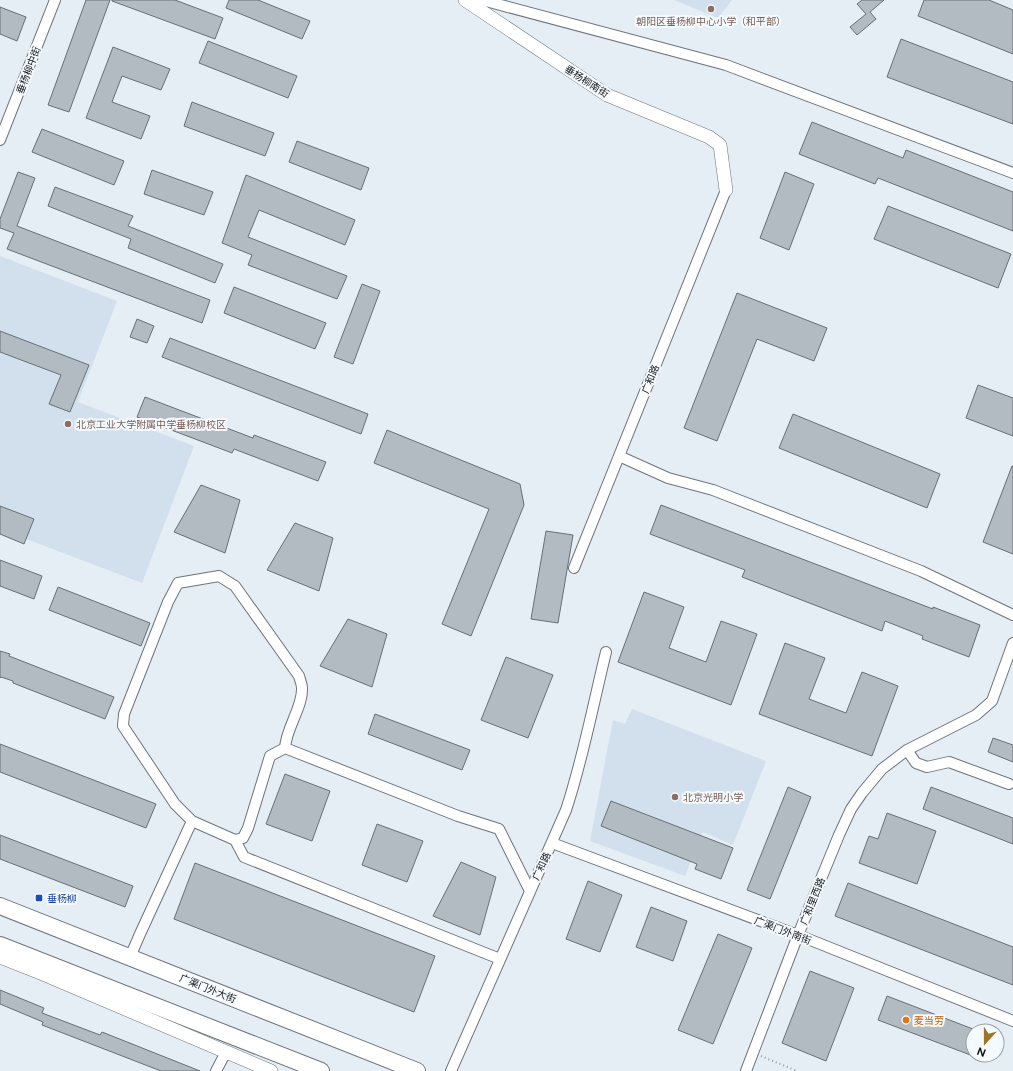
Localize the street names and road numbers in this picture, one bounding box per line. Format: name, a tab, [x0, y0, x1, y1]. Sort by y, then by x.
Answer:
street label: 垂杨柳中街	[13, 45, 43, 96]
street label: 垂杨柳南街	[562, 62, 611, 100]
street label: 广和路	[639, 363, 662, 396]
street label: 广和路	[529, 850, 554, 883]
street label: 广和里西路	[797, 876, 828, 927]
street label: 广渠门外南街	[752, 914, 813, 947]
street label: 广渠门外大街	[178, 971, 238, 1006]

